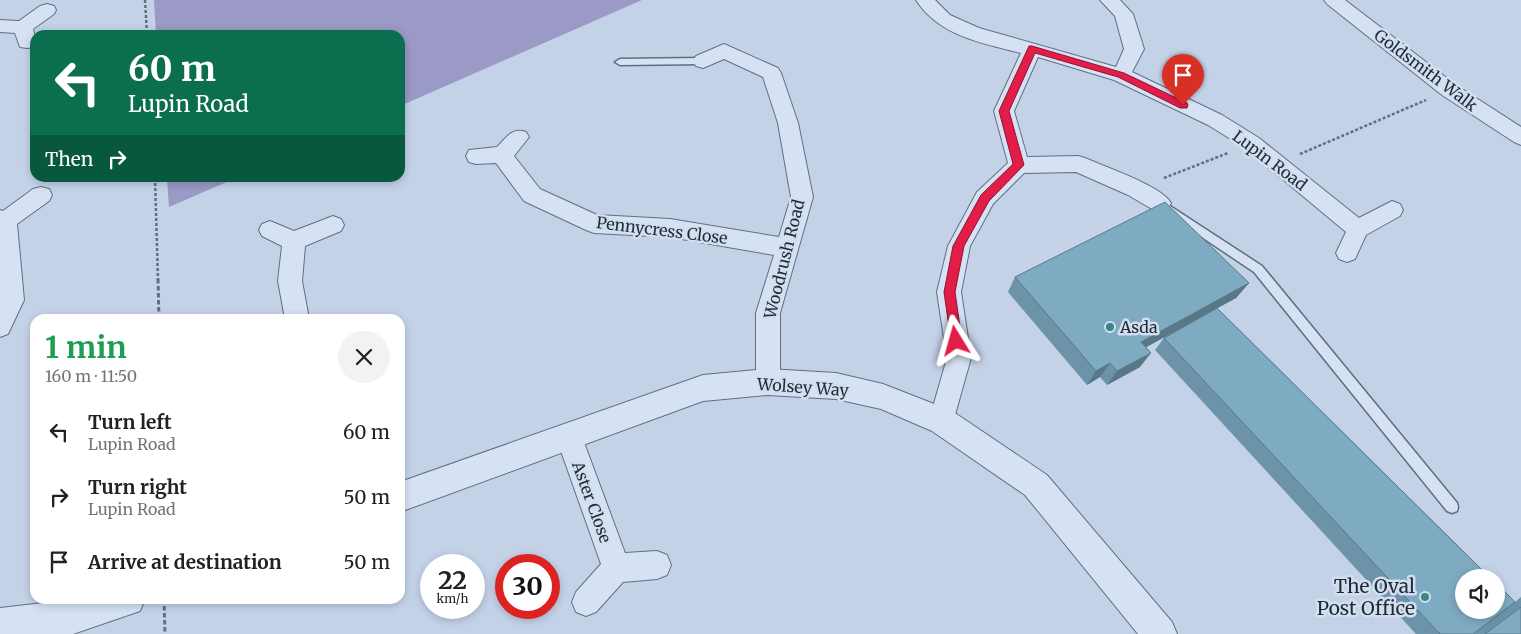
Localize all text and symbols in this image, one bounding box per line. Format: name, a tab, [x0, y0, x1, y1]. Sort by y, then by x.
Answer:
street label: Goldsmith Walk	[1370, 25, 1482, 116]
text: 60 m	[128, 47, 216, 91]
icon: left	[45, 50, 110, 115]
pin	[1162, 54, 1204, 105]
icon: arrive	[1169, 61, 1197, 89]
text: Lupin Road	[128, 90, 249, 118]
street label: Lupin Road	[1229, 126, 1311, 195]
icon: right	[103, 145, 131, 173]
text: Then	[45, 147, 93, 171]
street label: Woodrush Road	[759, 197, 809, 322]
street label: Pennycress Close	[595, 212, 729, 248]
position arrow	[929, 314, 981, 366]
place label: Asda	[1119, 317, 1158, 337]
marker: Asda	[1104, 321, 1116, 333]
text: 1 min	[45, 328, 127, 366]
button: close	[338, 331, 390, 383]
text: 160 m · 11:50	[45, 366, 137, 386]
street label: Wolsey Way	[756, 374, 850, 400]
text: Turn left	[88, 410, 172, 434]
icon: left	[45, 418, 73, 446]
text: 60 m	[343, 420, 390, 444]
text: Lupin Road	[88, 434, 176, 454]
street label: Aster Close	[568, 458, 616, 546]
text: Turn right	[88, 475, 187, 499]
icon: right	[45, 483, 73, 511]
text: 50 m	[344, 485, 390, 509]
text: Lupin Road	[88, 499, 176, 519]
icon: arrive	[45, 548, 73, 576]
text: Arrive at destination	[88, 550, 282, 574]
text: 50 m	[344, 550, 390, 574]
speed limit sign: 30	[495, 554, 560, 619]
text: 22	[438, 564, 467, 596]
map controls	[1455, 569, 1505, 619]
button: sound	[1455, 569, 1505, 619]
place label: The Oval Post Office	[1317, 574, 1415, 620]
text: km/h	[437, 591, 468, 606]
marker: The Oval Post Office	[1419, 591, 1431, 603]

